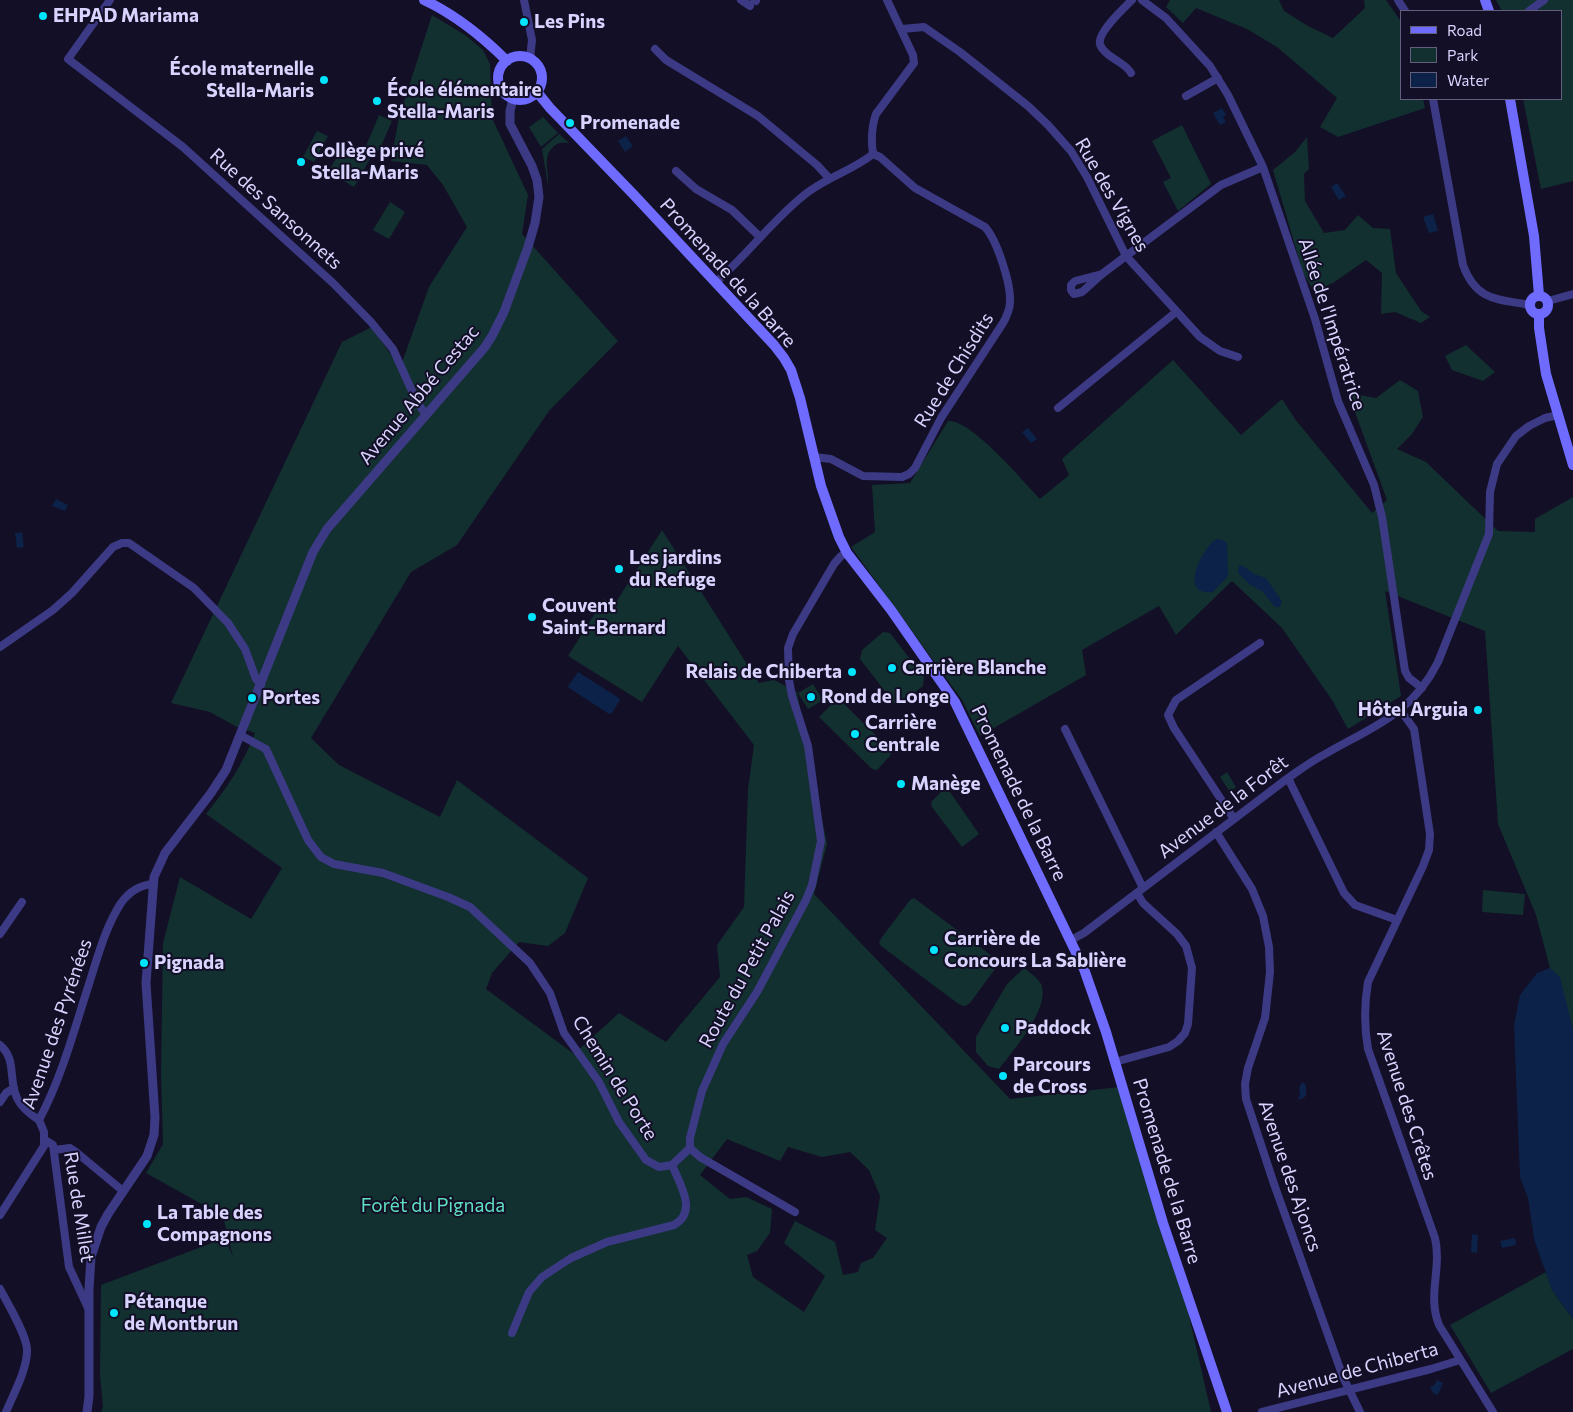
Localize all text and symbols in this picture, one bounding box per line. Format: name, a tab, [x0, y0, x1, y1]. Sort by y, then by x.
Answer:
place label: EHPAD Mariama	[53, 5, 199, 27]
marker: EHPAD Mariama	[37, 10, 49, 22]
legend	[1400, 10, 1563, 100]
place label: Les Pins	[534, 11, 605, 33]
marker: Les Pins	[518, 16, 530, 28]
text: Road	[1447, 21, 1482, 39]
text: Park	[1447, 46, 1478, 64]
place label: École maternelle Stella-Maris	[170, 58, 314, 102]
text: Water	[1447, 71, 1489, 89]
marker: École maternelle Stella-Maris	[318, 74, 330, 86]
place label: École élémentaire Stella-Maris	[387, 79, 541, 123]
marker: École élémentaire Stella-Maris	[371, 95, 383, 107]
place label: Promenade	[580, 112, 680, 134]
marker: Promenade	[564, 117, 576, 129]
street label: Rue des Vignes	[1070, 134, 1154, 256]
place label: Collège privé Stella-Maris	[311, 140, 424, 184]
street label: Rue des Sansonnets	[205, 144, 347, 274]
marker: Collège privé Stella-Maris	[295, 156, 307, 168]
street label: Promenade de la Barre	[655, 194, 801, 352]
street label: Allée de l'Impératrice	[1293, 235, 1371, 413]
street label: Rue de Chisdits	[910, 308, 998, 432]
street label: Avenue Abbé Cestac	[354, 321, 484, 469]
place label: Les jardins du Refuge	[629, 547, 722, 591]
marker: Les jardins du Refuge	[613, 563, 625, 575]
place label: Couvent Saint-Bernard	[542, 595, 666, 639]
marker: Couvent Saint-Bernard	[526, 611, 538, 623]
place label: Carrière Blanche	[902, 657, 1046, 679]
place label: Relais de Chiberta	[685, 661, 842, 683]
marker: Carrière Blanche	[886, 662, 898, 674]
marker: Relais de Chiberta	[846, 666, 858, 678]
place label: Rond de Longe	[821, 686, 949, 708]
place label: Portes	[262, 687, 320, 709]
marker: Rond de Longe	[805, 691, 817, 703]
marker: Portes	[246, 692, 258, 704]
place label: Hôtel Arguia	[1358, 699, 1468, 721]
street label: Promenade de la Barre	[967, 701, 1071, 885]
marker: Hôtel Arguia	[1472, 704, 1484, 716]
place label: Carrière Centrale	[865, 712, 940, 756]
marker: Carrière Centrale	[849, 728, 861, 740]
street label: Avenue de la Forêt	[1154, 751, 1292, 863]
place label: Manège	[911, 773, 980, 795]
marker: Manège	[895, 778, 907, 790]
street label: Route du Petit Palais	[694, 886, 800, 1052]
place label: Carrière de Concours La Sablière	[944, 928, 1126, 972]
street label: Avenue des Pyrénées	[17, 936, 97, 1112]
marker: Carrière de Concours La Sablière	[928, 944, 940, 956]
place label: Pignada	[154, 952, 224, 974]
marker: Pignada	[138, 957, 150, 969]
street label: Chemin de Porte	[568, 1011, 662, 1145]
place label: Paddock	[1015, 1017, 1091, 1039]
marker: Paddock	[999, 1022, 1011, 1034]
street label: Avenue des Crêtes	[1372, 1027, 1442, 1183]
place label: Parcours de Cross	[1013, 1054, 1091, 1098]
marker: Parcours de Cross	[997, 1070, 1009, 1082]
street label: Promenade de la Barre	[1128, 1076, 1206, 1266]
street label: Avenue des Ajoncs	[1253, 1097, 1327, 1255]
street label: Rue de Millet	[59, 1150, 99, 1264]
park label: Forêt du Pignada	[361, 1195, 505, 1217]
place label: La Table des Compagnons	[157, 1202, 272, 1246]
marker: La Table des Compagnons	[141, 1218, 153, 1230]
place label: Pétanque de Montbrun	[124, 1291, 238, 1335]
marker: Pétanque de Montbrun	[108, 1307, 120, 1319]
street label: Avenue de Chiberta	[1273, 1337, 1441, 1403]

